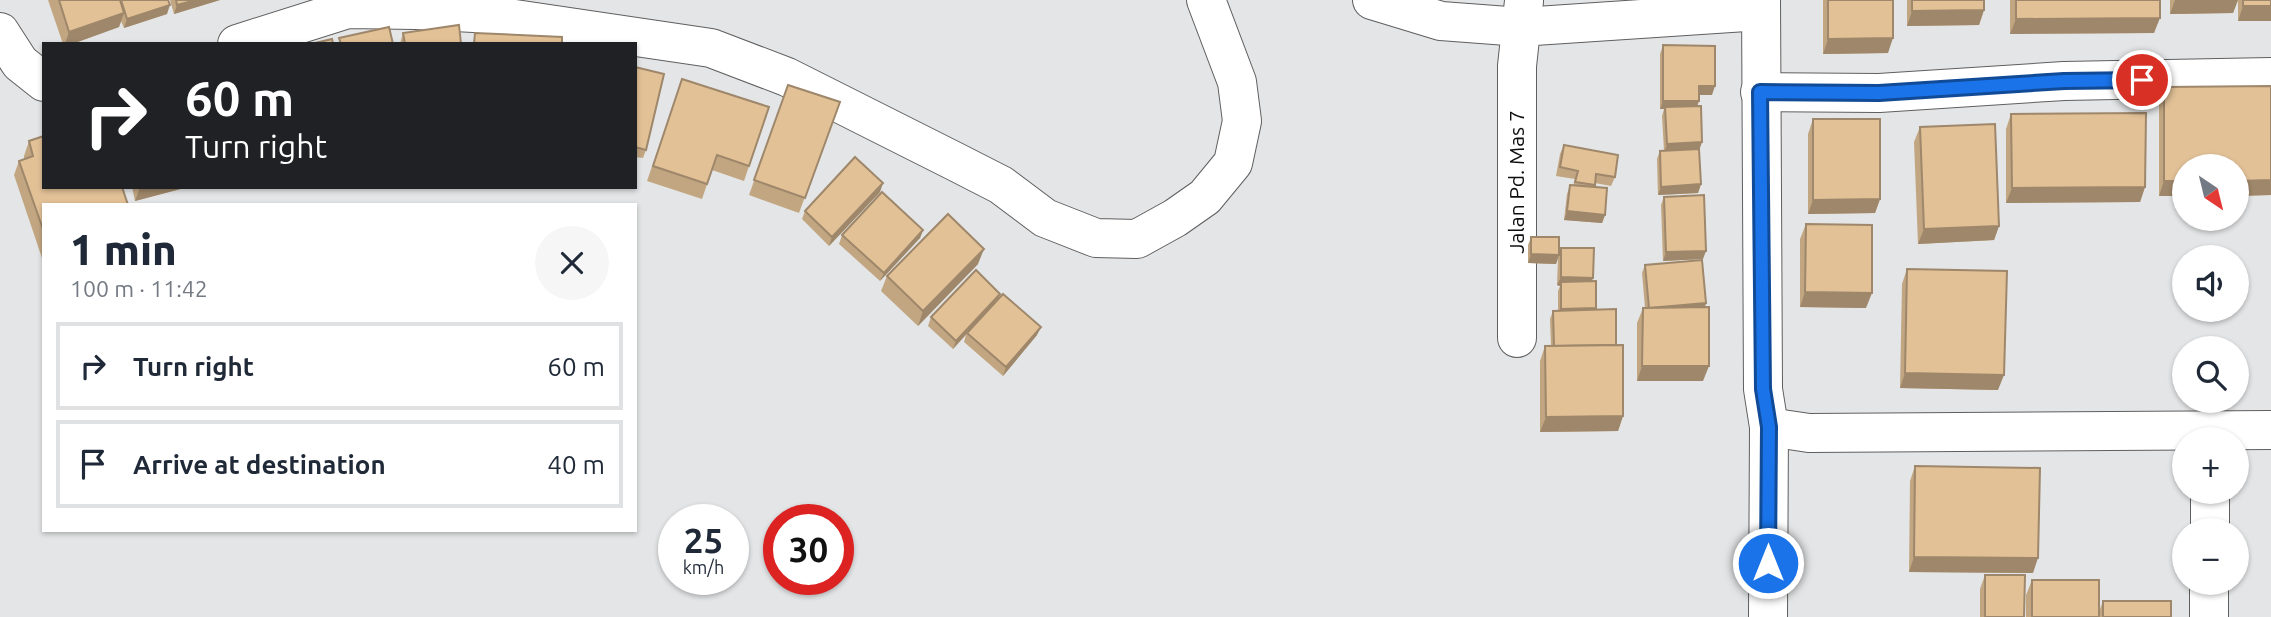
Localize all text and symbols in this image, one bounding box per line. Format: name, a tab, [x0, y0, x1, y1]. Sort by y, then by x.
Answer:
pin	[2112, 50, 2172, 110]
icon: arrive	[2123, 61, 2161, 99]
icon: right	[70, 70, 161, 161]
text: 60 m	[185, 70, 294, 125]
street label: Jalan Pd. Mas 7	[1504, 110, 1528, 254]
text: Turn right	[185, 128, 327, 164]
north arrow	[2172, 154, 2249, 231]
map controls	[2172, 154, 2249, 595]
text: 1 min	[70, 226, 177, 273]
button: close	[535, 226, 609, 300]
button: sound	[2172, 245, 2249, 322]
text: 100 m · 11:42	[70, 276, 208, 301]
button: search	[2172, 336, 2249, 413]
icon: right	[74, 347, 112, 385]
text: Turn right	[133, 352, 254, 381]
text: 60 m	[547, 352, 605, 381]
button: +	[2172, 427, 2249, 504]
icon: arrive	[74, 445, 112, 483]
text: Arrive at destination	[133, 450, 386, 479]
text: 40 m	[547, 450, 605, 479]
speed limit sign: 30	[763, 504, 854, 595]
button: −	[2172, 518, 2249, 595]
text: 25	[684, 520, 723, 560]
position arrow	[1731, 526, 1805, 600]
text: km/h	[683, 557, 724, 577]

